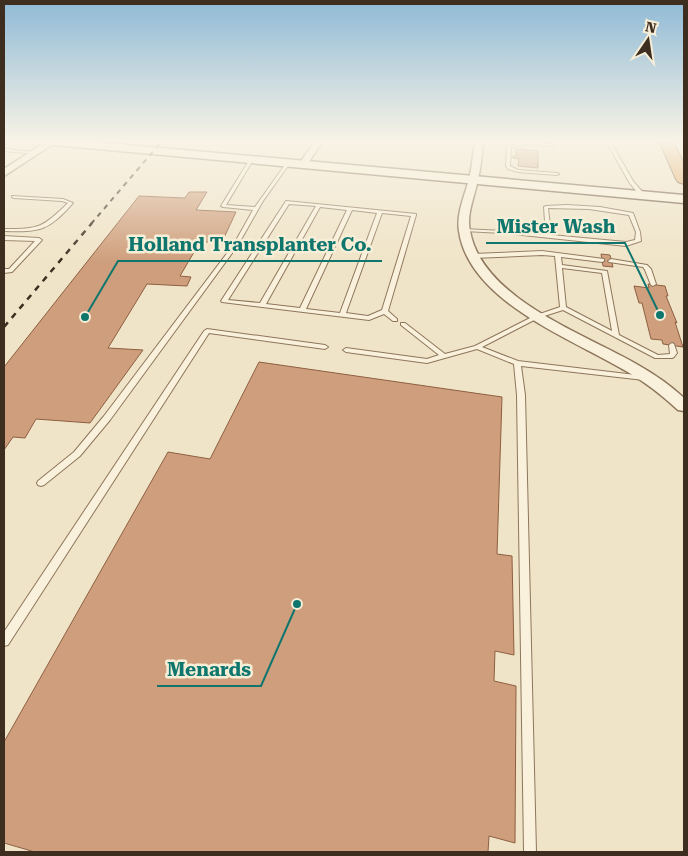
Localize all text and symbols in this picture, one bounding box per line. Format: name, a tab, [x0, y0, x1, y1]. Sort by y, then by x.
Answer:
north arrow	[623, 15, 673, 65]
text: N	[644, 18, 658, 36]
callout: Mister Wash	[486, 209, 625, 243]
text: Mister Wash	[497, 215, 616, 238]
callout: Holland Transplanter Co.	[118, 227, 382, 261]
text: Holland Transplanter Co.	[128, 233, 372, 256]
callout: Menards	[157, 652, 261, 686]
text: Menards	[167, 658, 251, 681]

